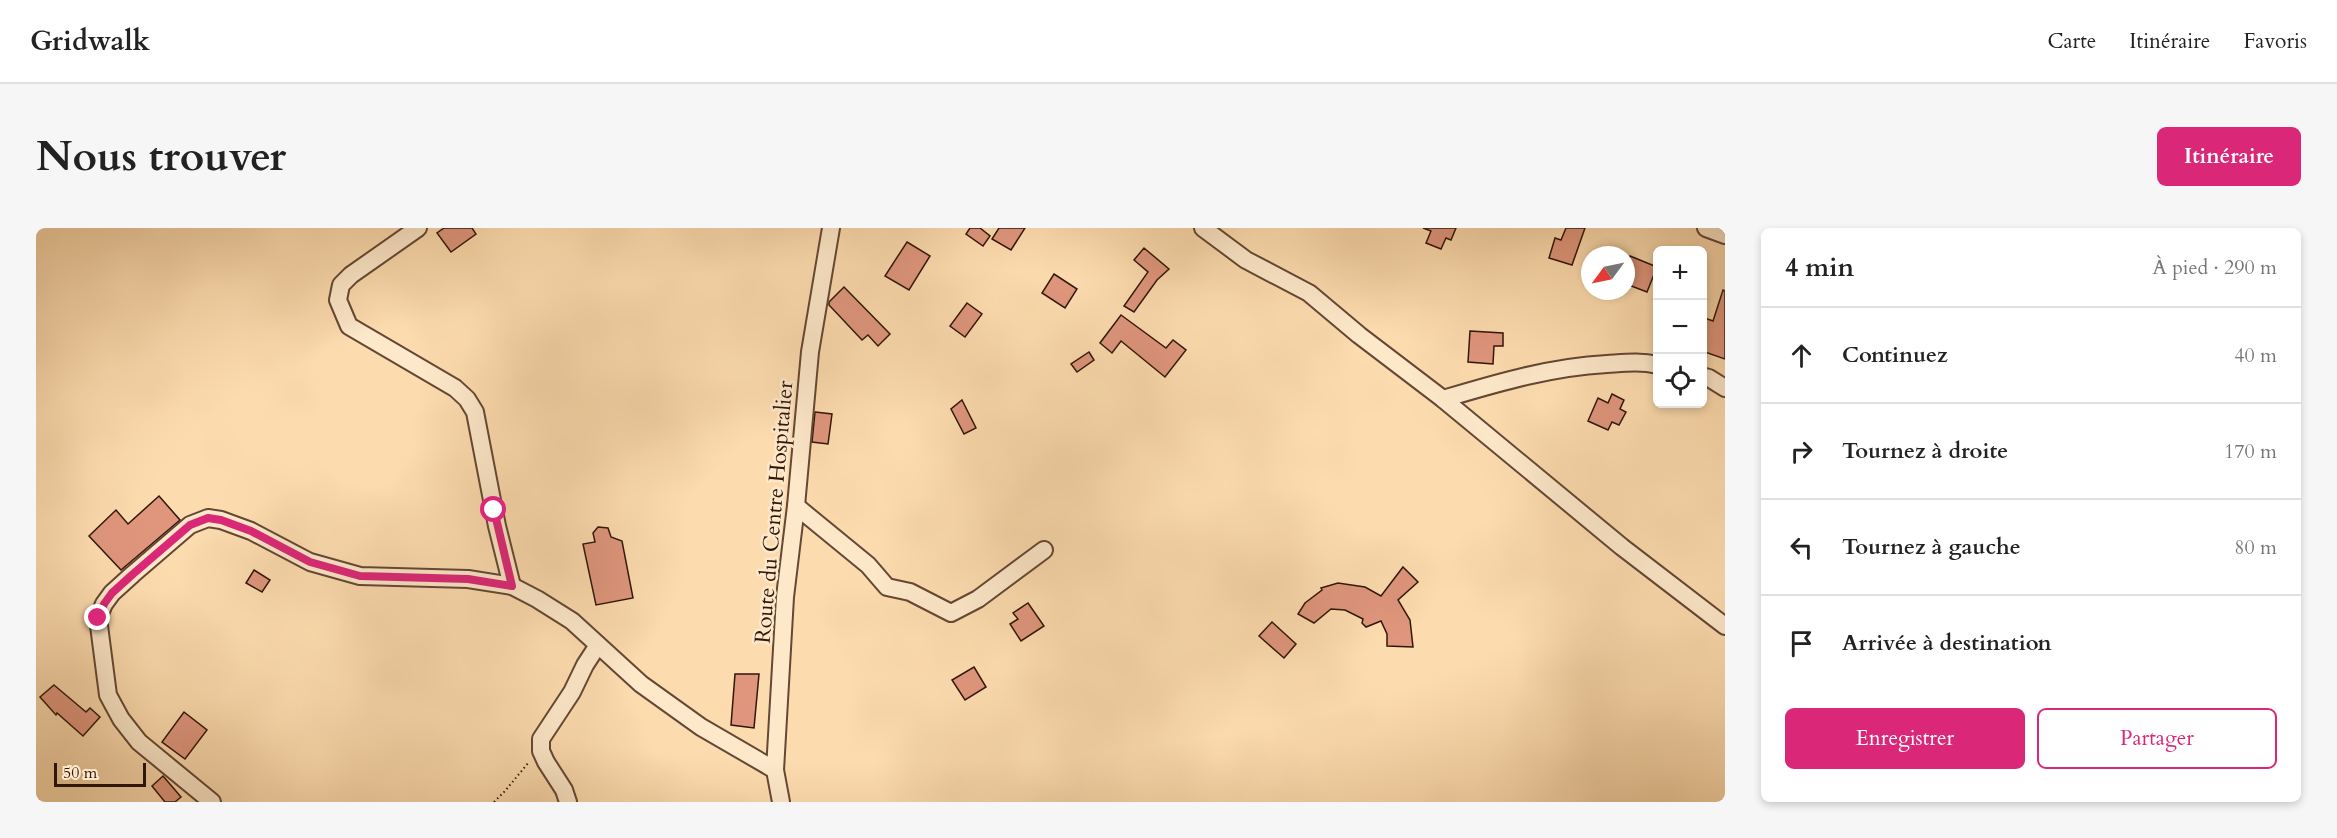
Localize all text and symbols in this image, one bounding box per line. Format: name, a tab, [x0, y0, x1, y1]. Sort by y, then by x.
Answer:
text: Gridwalk	[30, 22, 150, 60]
text: Carte	[2047, 27, 2096, 56]
text: Itinéraire	[2129, 27, 2210, 56]
text: Favoris	[2243, 27, 2307, 56]
button: Itinéraire	[2157, 127, 2301, 186]
text: Nous trouver	[36, 128, 286, 185]
north arrow	[1581, 246, 1635, 300]
map controls	[1653, 246, 1707, 408]
button: +	[1653, 246, 1707, 300]
text: 4 min	[1785, 250, 1854, 285]
text: À pied · 290 m	[2153, 254, 2277, 281]
button: −	[1653, 300, 1707, 354]
icon: ahead	[1785, 339, 1818, 372]
text: Continuez	[1842, 340, 1948, 370]
text: 40 m	[2234, 342, 2277, 369]
button: locate	[1653, 354, 1707, 408]
street label: Route du Centre Hospitalier	[748, 378, 801, 645]
icon: right	[1785, 435, 1818, 468]
text: Tournez à droite	[1842, 436, 2008, 466]
text: 170 m	[2224, 438, 2277, 465]
route start	[480, 496, 506, 522]
icon: left	[1785, 531, 1818, 564]
text: Tournez à gauche	[1842, 532, 2021, 562]
text: 80 m	[2234, 534, 2277, 561]
route end	[84, 604, 110, 630]
icon: arrive	[1785, 627, 1818, 660]
text: Arrivée à destination	[1842, 628, 2052, 658]
button: Enregistrer	[1785, 708, 2025, 769]
button: Partager	[2037, 708, 2277, 769]
scale bar	[54, 760, 146, 788]
text: 50 m	[63, 762, 97, 784]

